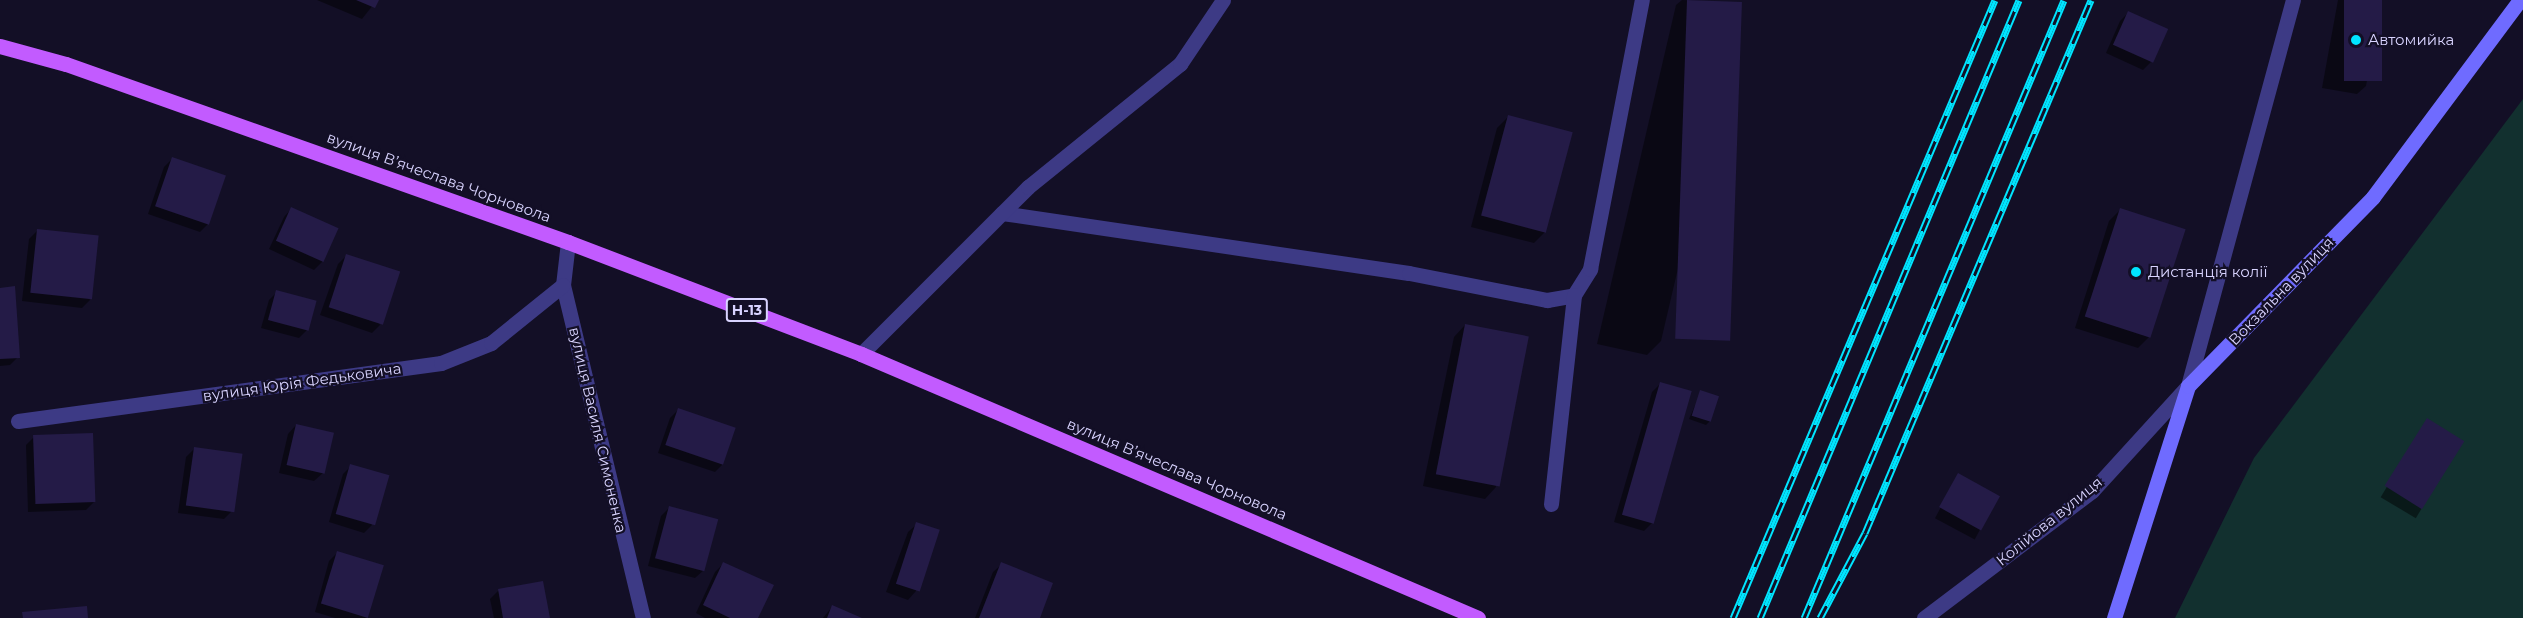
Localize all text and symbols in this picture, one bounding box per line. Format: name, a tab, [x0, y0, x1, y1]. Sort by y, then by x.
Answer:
place label: Автомийка	[2368, 31, 2454, 49]
marker: Автомийка	[2349, 33, 2363, 47]
street label: вулиця Вʼячеслава Чорновола	[325, 128, 553, 226]
street label: Вокзальна вулиця	[2225, 233, 2337, 349]
place label: Дистанція колії	[2148, 263, 2267, 281]
marker: Дистанція колії	[2129, 265, 2143, 279]
road number: Н-13	[724, 299, 770, 321]
street label: вулиця Василя Симоненка	[566, 325, 630, 535]
street label: вулиця Юрія Федьковича	[202, 359, 402, 405]
street label: вулиця Вʼячеслава Чорновола	[1064, 414, 1290, 524]
street label: Колійова вулиця	[1992, 473, 2106, 569]

